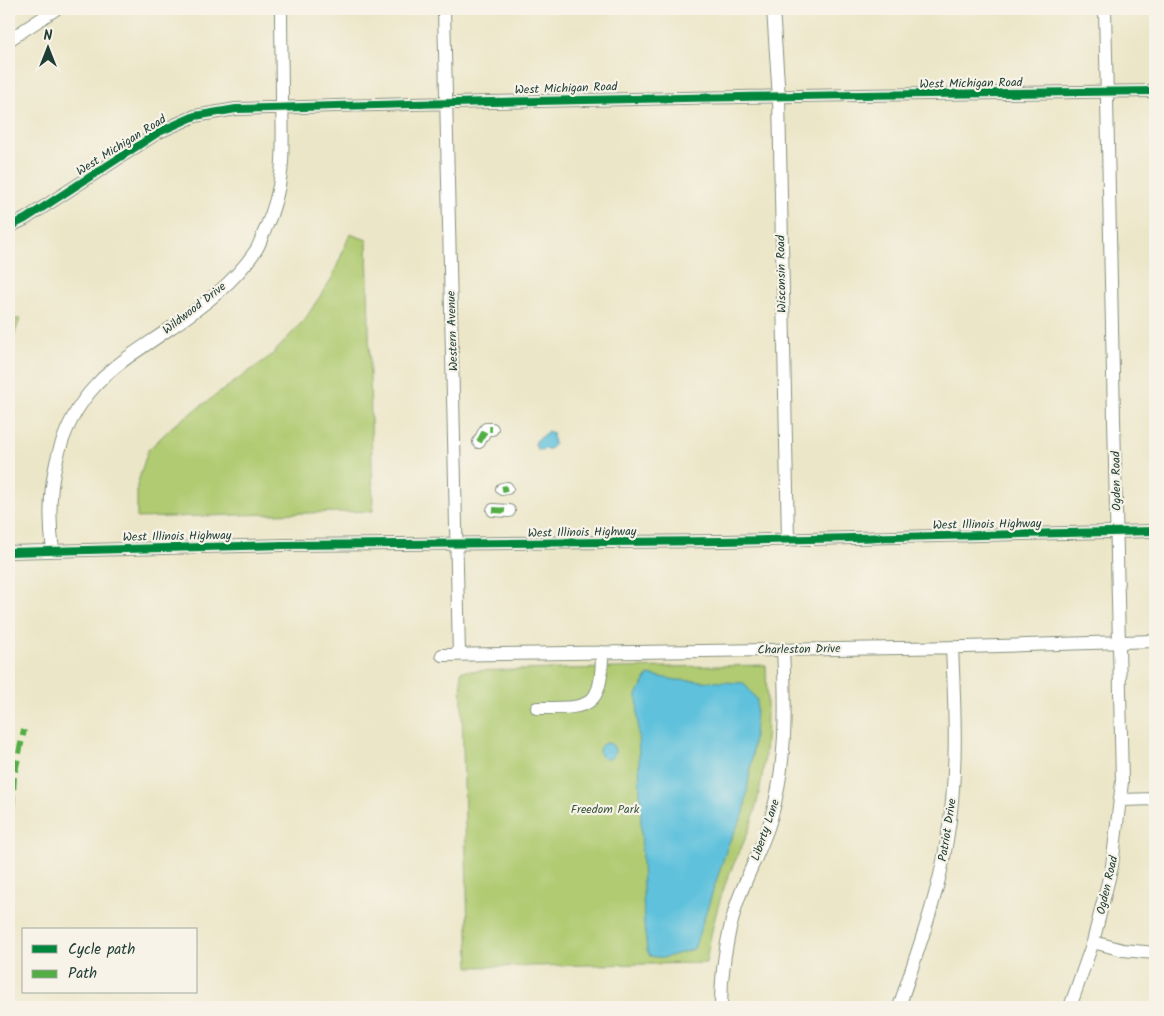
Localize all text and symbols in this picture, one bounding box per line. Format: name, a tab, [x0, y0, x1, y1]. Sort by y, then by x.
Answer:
north arrow	[22, 22, 72, 72]
text: N	[44, 25, 53, 47]
street label: West Michigan Road	[919, 73, 1024, 94]
street label: West Michigan Road	[514, 77, 619, 100]
street label: West Michigan Road	[73, 110, 171, 181]
street label: Wisconsin Road	[771, 234, 792, 313]
street label: Wildwood Drive	[159, 277, 231, 339]
street label: Western Avenue	[442, 290, 463, 372]
street label: Ogden Road	[1106, 450, 1127, 511]
street label: West Illinois Highway	[932, 514, 1042, 535]
street label: West Illinois Highway	[527, 522, 637, 543]
street label: West Illinois Highway	[122, 526, 232, 547]
street label: Charleston Drive	[757, 639, 841, 660]
street label: Liberty Lane	[746, 796, 785, 864]
street label: Patriot Drive	[933, 797, 962, 863]
park label: Freedom Park	[571, 800, 640, 819]
street label: Ogden Road	[1092, 853, 1124, 916]
legend	[22, 928, 198, 994]
text: Cycle path	[68, 938, 135, 962]
text: Path	[68, 962, 97, 986]

